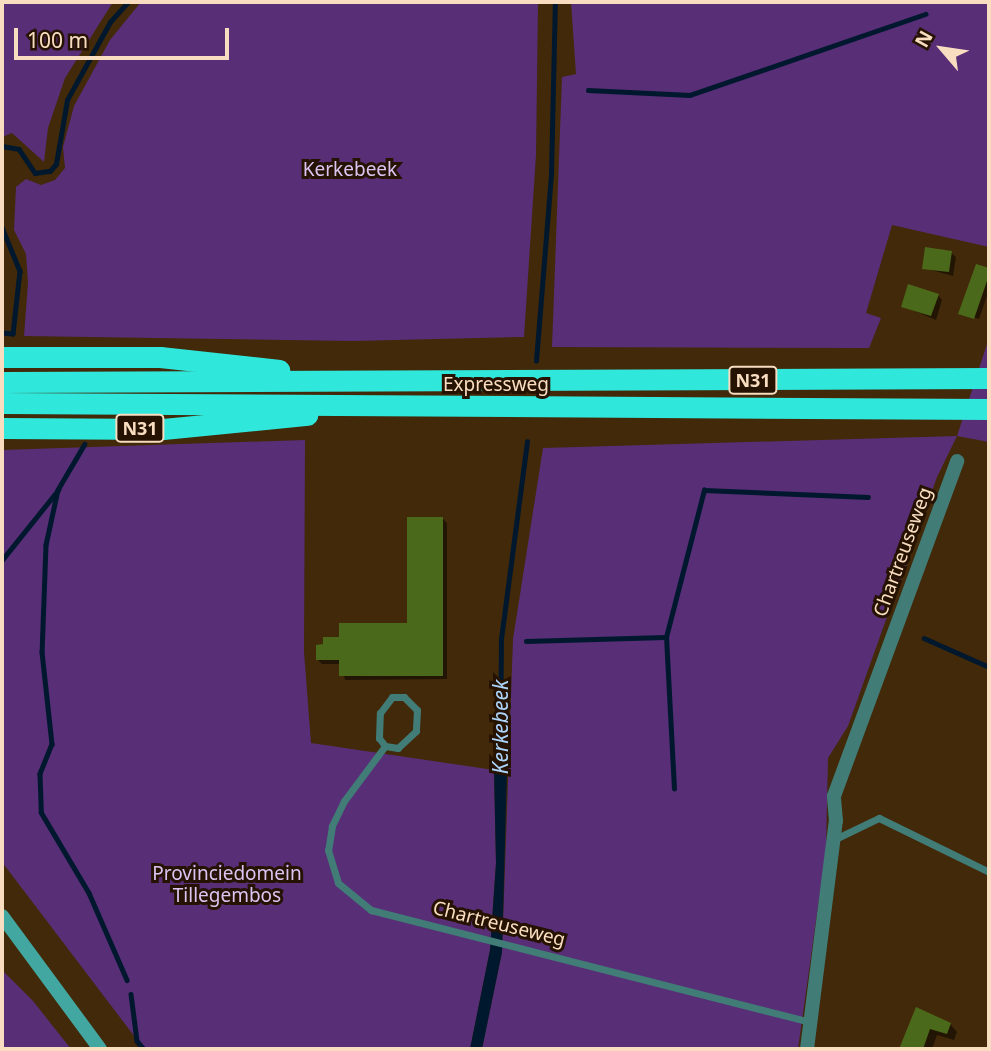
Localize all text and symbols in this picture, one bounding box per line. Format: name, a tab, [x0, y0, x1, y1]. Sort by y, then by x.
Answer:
scale bar	[18, 14, 233, 58]
north arrow	[907, 14, 977, 84]
text: 100 m	[27, 26, 88, 54]
text: N	[909, 26, 939, 52]
park label: Kerkebeek	[303, 159, 397, 181]
road number: N31	[727, 366, 779, 394]
street label: Expressweg	[443, 374, 549, 396]
road number: N31	[114, 414, 166, 442]
street label: Chartreuseweg	[869, 484, 937, 620]
water label: Kerkebeek	[487, 680, 513, 774]
park label: Provinciedomein Tillegembos	[152, 863, 302, 907]
street label: Chartreuseweg	[430, 897, 568, 951]

